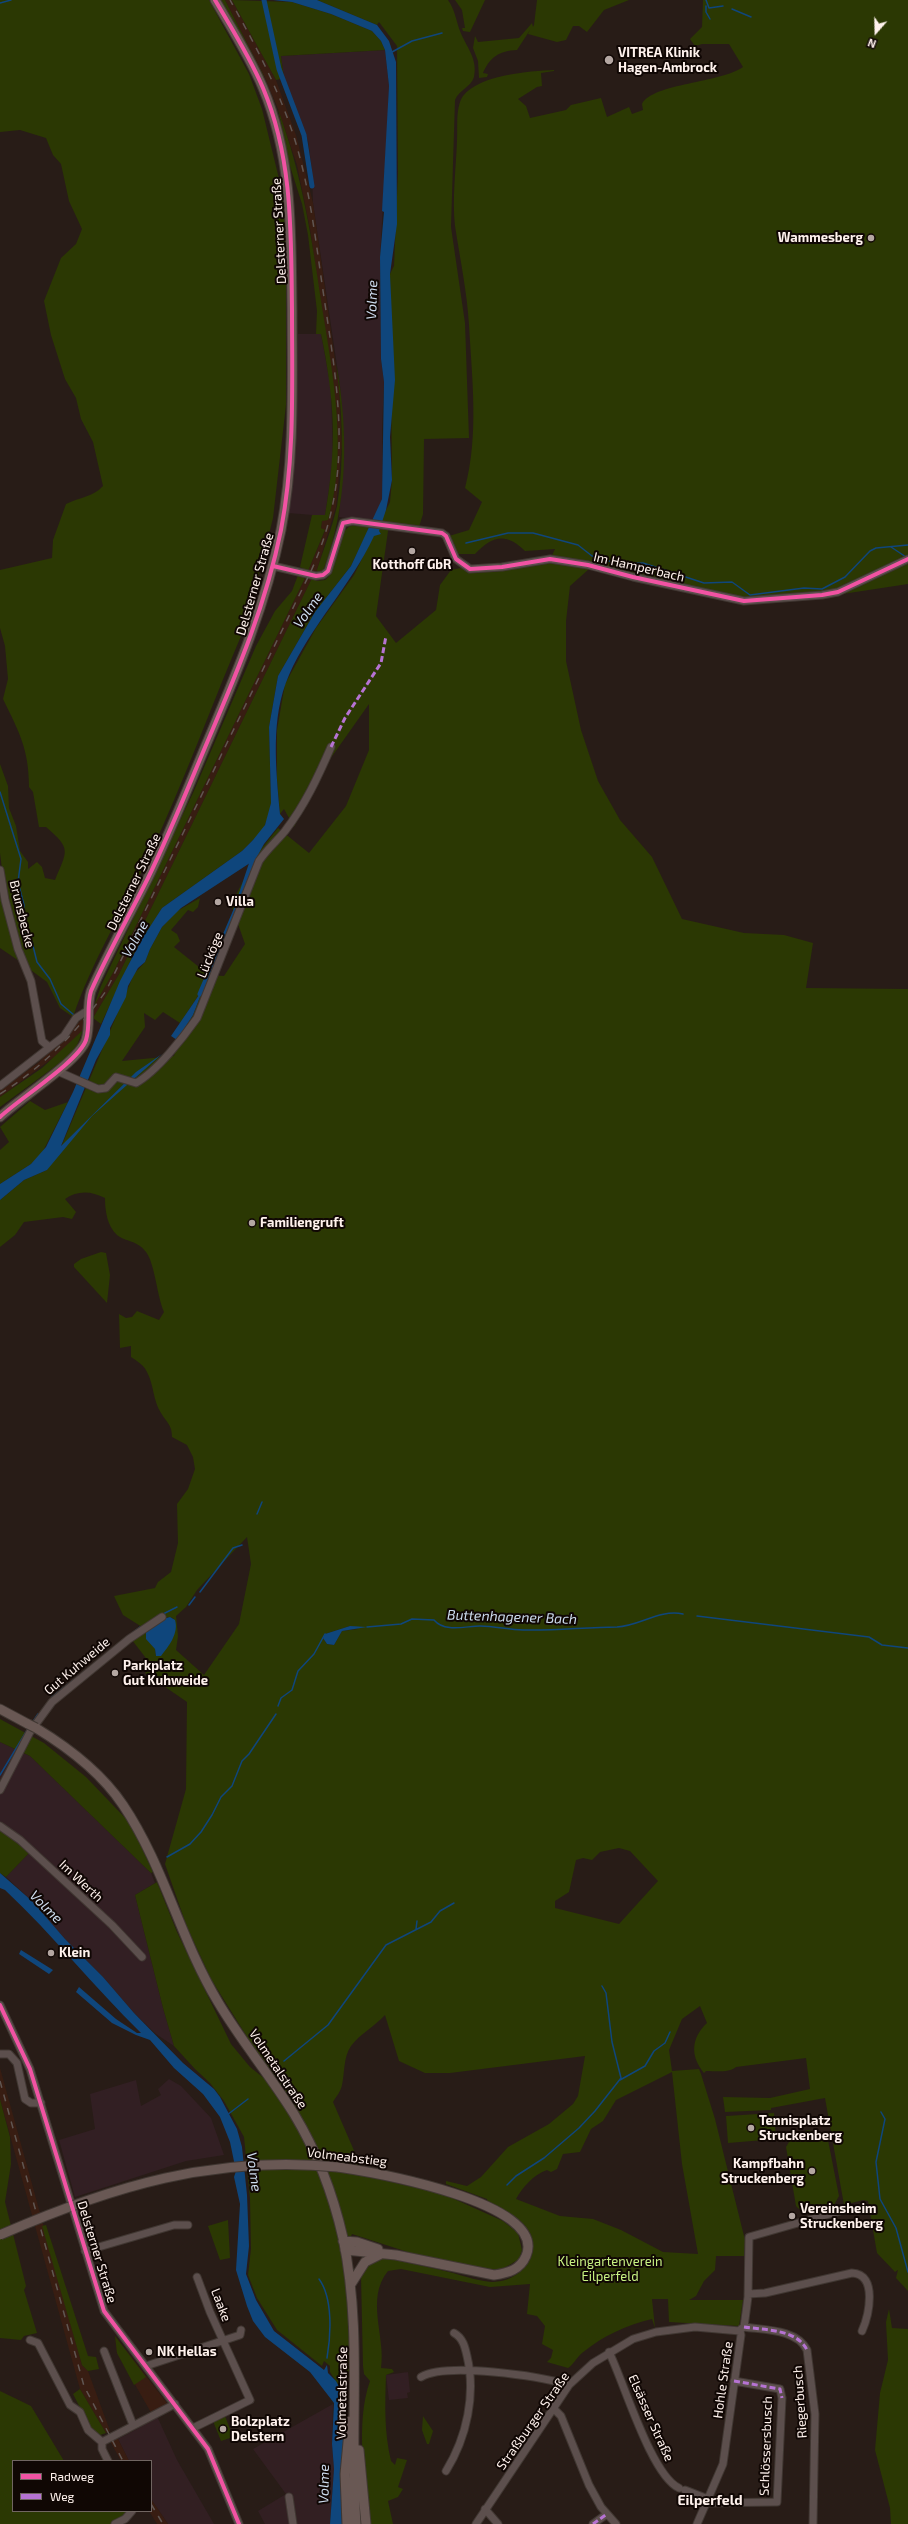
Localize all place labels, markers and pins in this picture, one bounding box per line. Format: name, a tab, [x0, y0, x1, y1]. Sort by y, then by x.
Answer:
place label: VITREA Klinik Hagen-Ambrock	[618, 45, 717, 76]
marker: VITREA Klinik Hagen-Ambrock	[603, 54, 615, 66]
place label: Wammesberg	[778, 230, 863, 246]
marker: Wammesberg	[866, 233, 876, 243]
marker: Kotthoff GbR	[407, 546, 417, 556]
place label: Kotthoff GbR	[373, 557, 451, 573]
place label: Villa	[226, 894, 254, 910]
marker: Villa	[213, 897, 223, 907]
place label: Familiengruft	[260, 1215, 344, 1231]
marker: Familiengruft	[247, 1218, 257, 1228]
place label: Parkplatz Gut Kuhweide	[123, 1658, 208, 1689]
marker: Parkplatz Gut Kuhweide	[110, 1668, 120, 1678]
place label: Klein	[59, 1945, 90, 1961]
marker: Klein	[46, 1948, 56, 1958]
place label: Tennisplatz Struckenberg	[759, 2113, 842, 2144]
marker: Tennisplatz Struckenberg	[746, 2123, 756, 2133]
place label: Kampfbahn Struckenberg	[721, 2156, 804, 2187]
marker: Kampfbahn Struckenberg	[807, 2166, 817, 2176]
place label: Vereinsheim Struckenberg	[800, 2201, 883, 2232]
marker: Vereinsheim Struckenberg	[787, 2211, 797, 2221]
place label: NK Hellas	[157, 2344, 217, 2360]
marker: NK Hellas	[144, 2347, 154, 2357]
place label: Bolzplatz Delstern	[231, 2414, 290, 2445]
marker: Bolzplatz Delstern	[218, 2424, 228, 2434]

